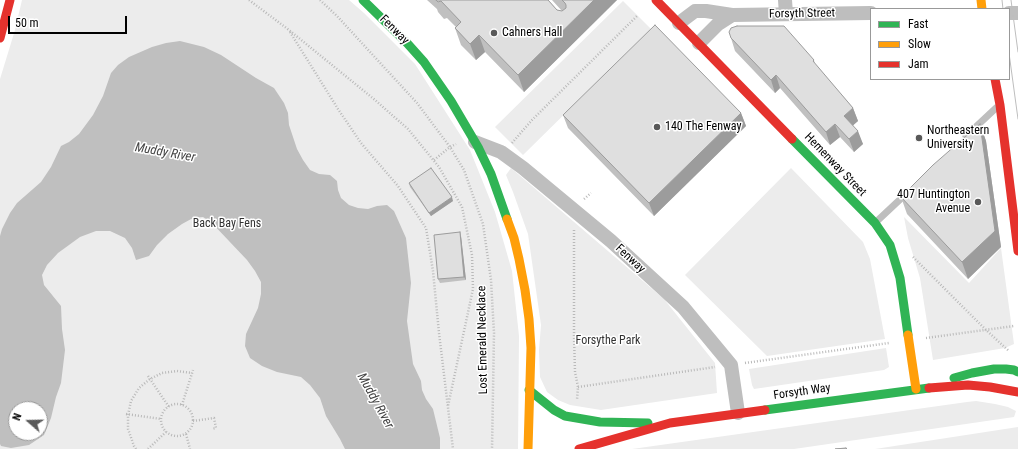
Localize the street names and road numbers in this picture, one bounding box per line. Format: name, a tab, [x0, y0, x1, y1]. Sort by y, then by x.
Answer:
street label: Forsyth Street	[769, 6, 835, 22]
street label: Fenway	[376, 12, 412, 48]
street label: Hemenway Street	[801, 130, 869, 200]
street label: Fenway	[612, 242, 648, 276]
street label: Lost Emerald Necklace	[475, 286, 491, 394]
street label: Forsyth Way	[773, 381, 831, 403]

